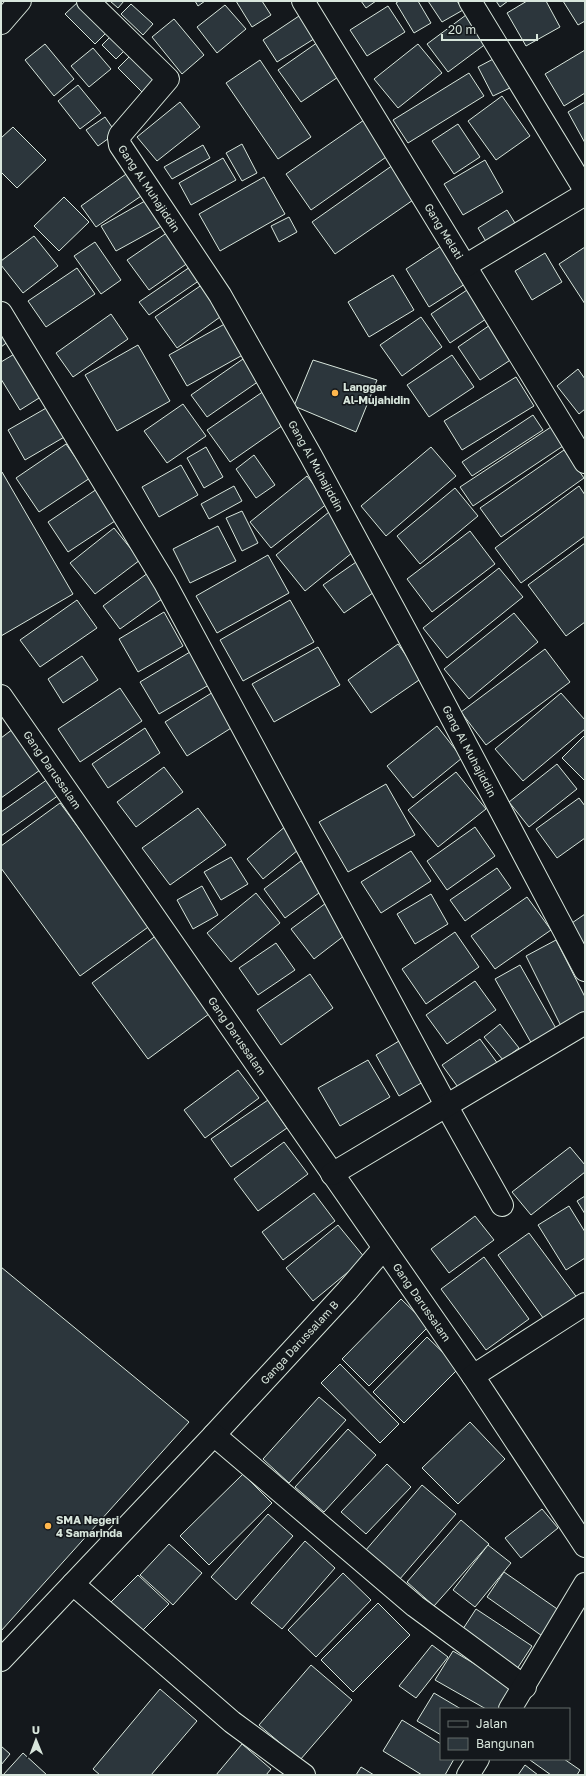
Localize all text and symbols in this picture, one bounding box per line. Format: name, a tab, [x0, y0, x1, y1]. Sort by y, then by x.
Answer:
scale bar	[442, 16, 537, 42]
text: 20 m	[448, 22, 476, 37]
street label: Gang Al Muhajiddin	[116, 142, 183, 234]
street label: Gang Melati	[422, 201, 466, 261]
place label: Langgar Al-Mujahidin	[343, 380, 410, 406]
marker: Langgar Al-Mujahidin	[330, 388, 340, 398]
street label: Gang Al Muhajiddin	[286, 418, 347, 513]
street label: Gang Al Muhajiddin	[440, 703, 499, 799]
street label: Gang Darussalam	[21, 728, 84, 811]
street label: Gang Darussalam	[206, 994, 269, 1078]
street label: Gang Darussalam	[391, 1260, 454, 1344]
street label: Ganga Darussalam B	[257, 1298, 341, 1387]
place label: SMA Negeri 4 Samarinda	[56, 1513, 122, 1539]
marker: SMA Negeri 4 Samarinda	[43, 1521, 53, 1531]
legend	[440, 1708, 570, 1760]
text: Jalan	[476, 1716, 507, 1731]
north arrow	[16, 1720, 56, 1760]
text: U	[32, 1723, 40, 1736]
text: Bangunan	[476, 1736, 534, 1751]

